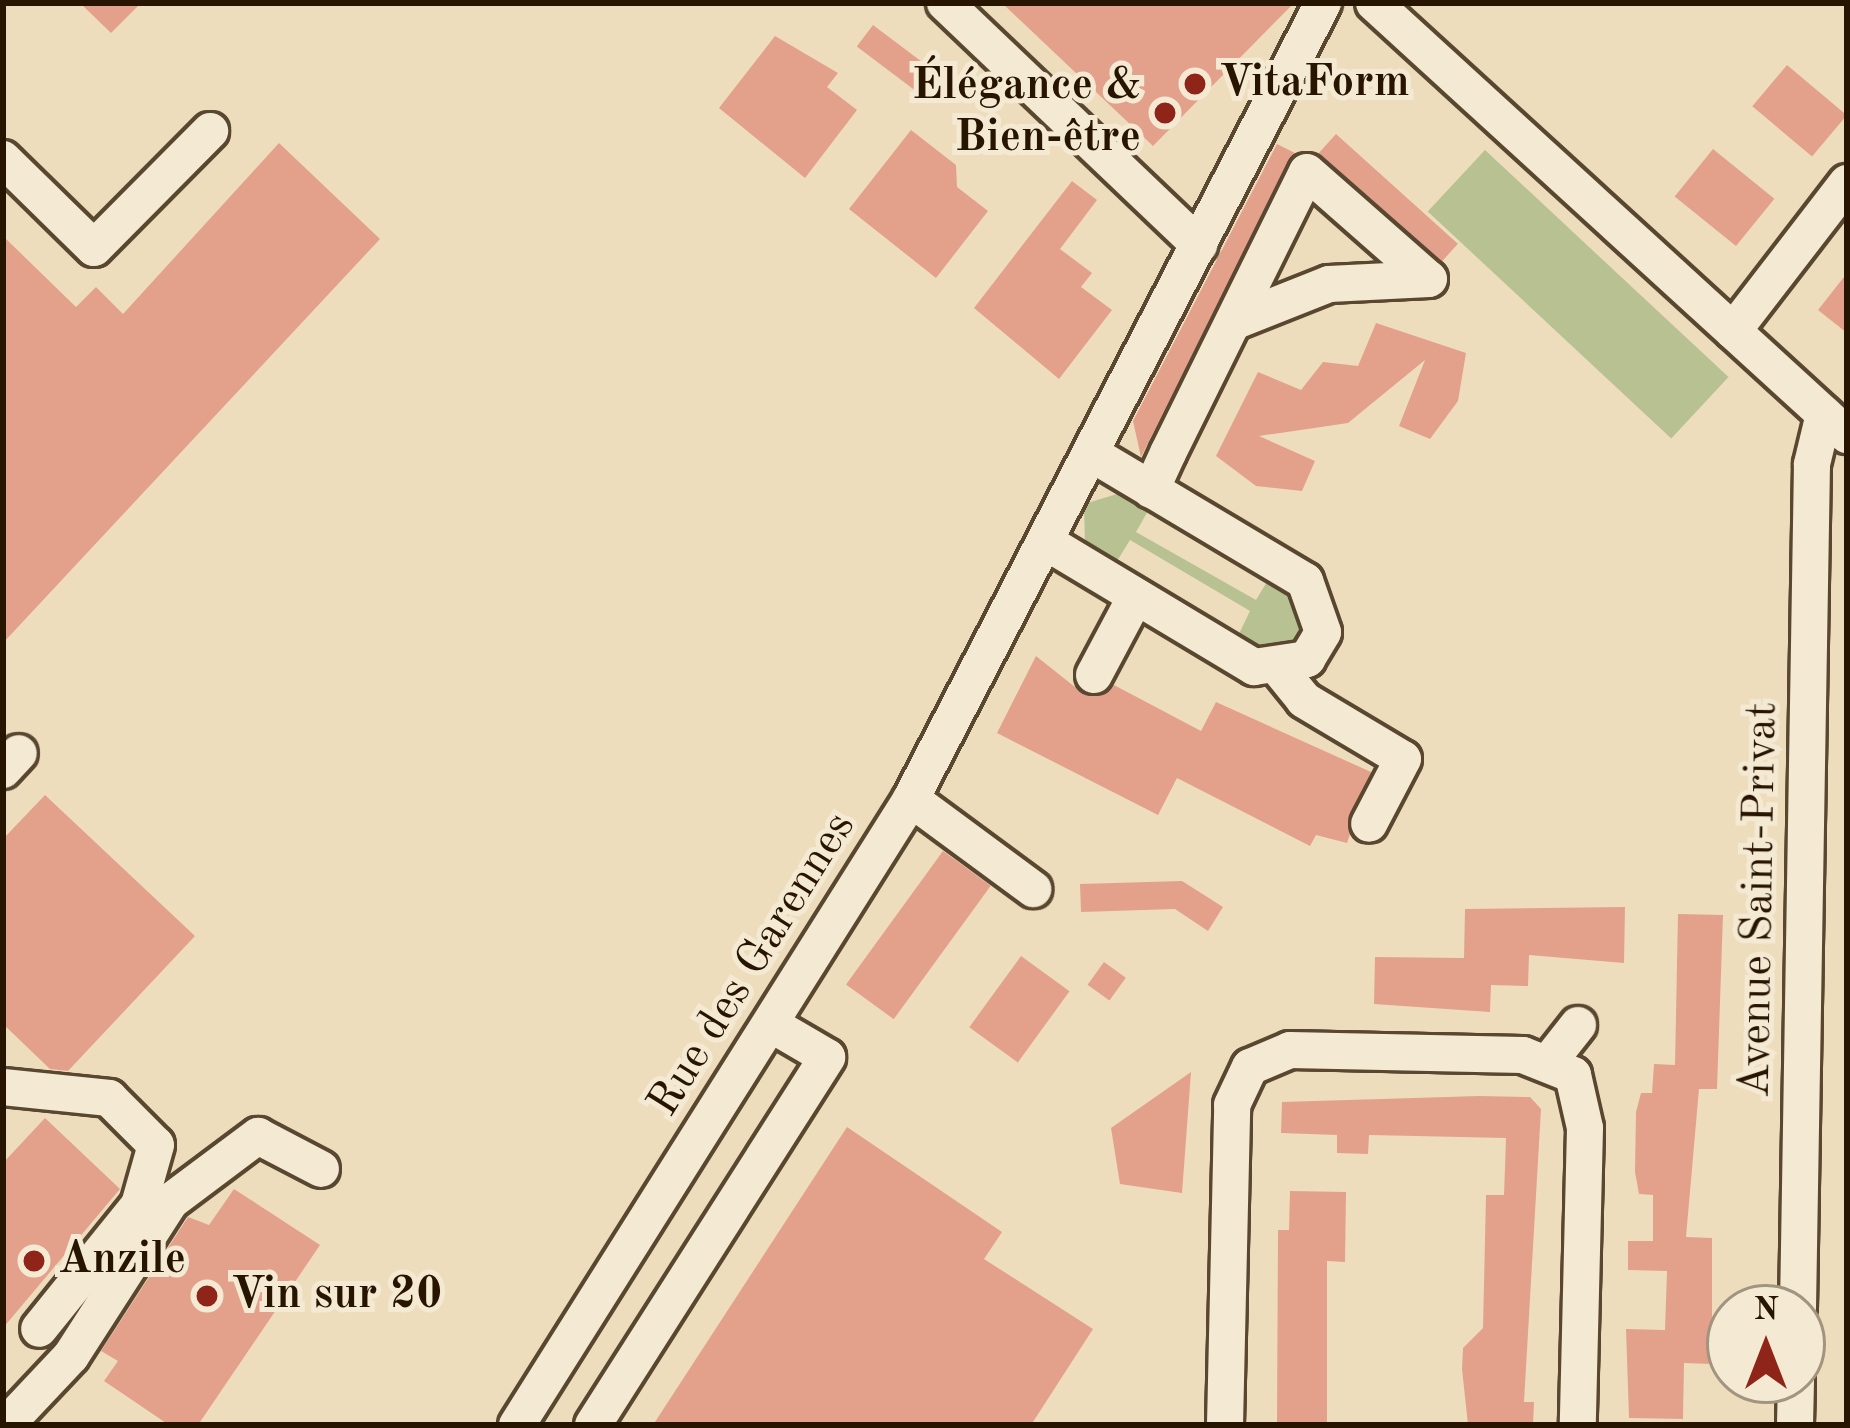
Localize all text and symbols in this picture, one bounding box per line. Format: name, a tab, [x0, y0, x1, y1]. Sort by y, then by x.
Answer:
place label: VitaForm	[1219, 57, 1410, 111]
place label: Élégance & Bien-être	[912, 60, 1141, 166]
marker: VitaForm	[1182, 71, 1208, 97]
marker: Élégance & Bien-être	[1152, 100, 1178, 126]
street label: Avenue Saint-Privat	[1730, 702, 1790, 1098]
street label: Rue des Garennes	[638, 803, 868, 1127]
place label: Anzile	[58, 1234, 186, 1288]
marker: Anzile	[21, 1248, 47, 1274]
place label: Vin sur 20	[231, 1269, 442, 1323]
marker: Vin sur 20	[194, 1283, 220, 1309]
north arrow	[1706, 1284, 1826, 1404]
text: N	[1753, 1294, 1779, 1327]

